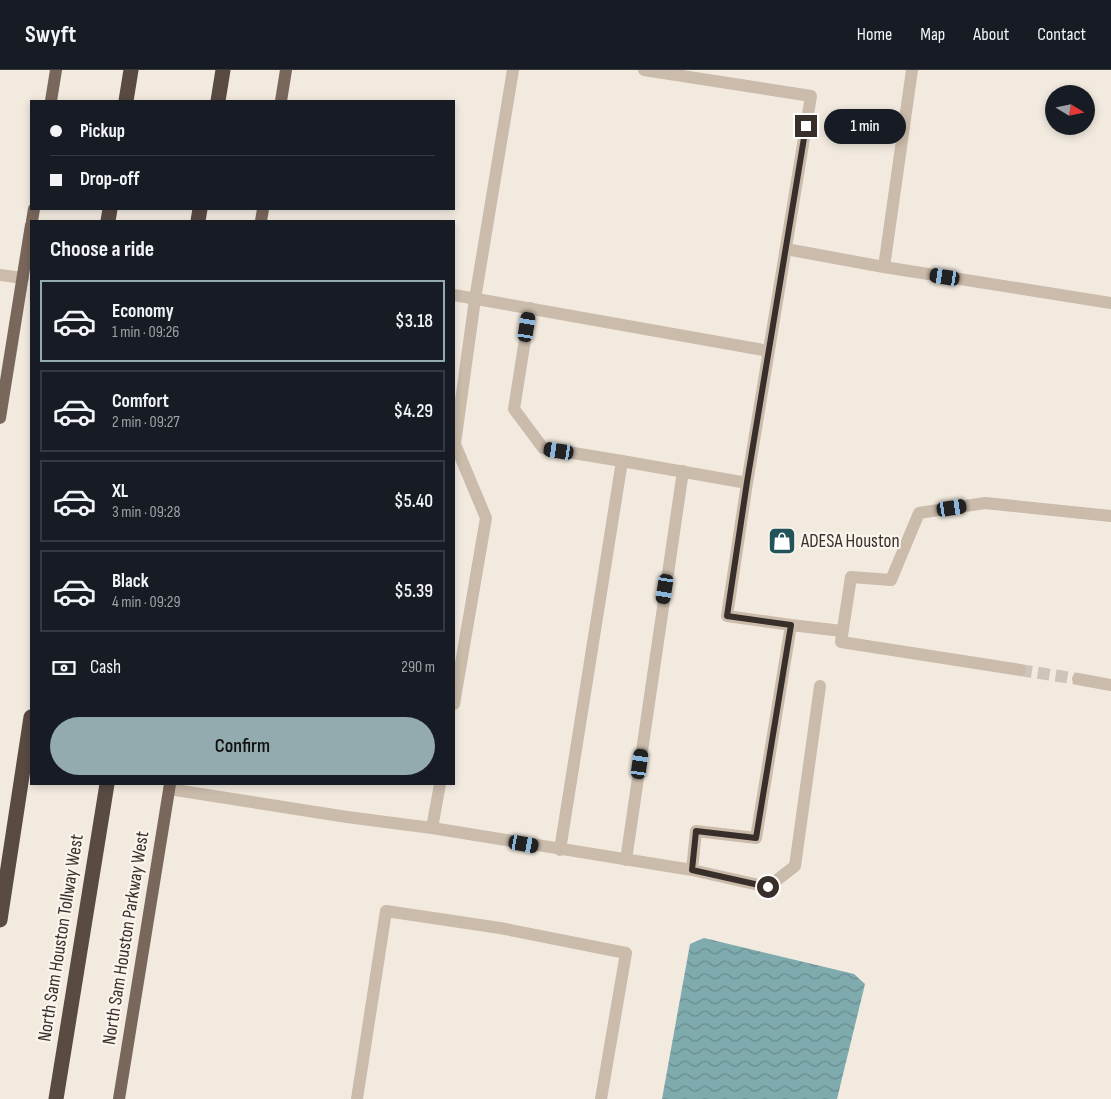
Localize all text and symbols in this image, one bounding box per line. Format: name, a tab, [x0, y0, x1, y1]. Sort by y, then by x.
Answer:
text: Swyft	[25, 20, 76, 49]
text: Home	[857, 24, 892, 45]
text: Map	[920, 24, 945, 45]
text: About	[973, 24, 1009, 45]
text: Contact	[1037, 24, 1086, 45]
north arrow	[1045, 85, 1095, 135]
map controls	[1045, 85, 1095, 135]
callout: 1 min	[824, 108, 906, 144]
route end	[795, 115, 817, 137]
text: 1 min	[850, 117, 880, 136]
text: Pickup	[80, 120, 125, 143]
text: Drop-off	[80, 168, 140, 191]
text: Choose a ride	[50, 236, 154, 263]
car	[929, 267, 960, 287]
icon: car	[52, 299, 97, 344]
text: Economy	[112, 300, 174, 323]
text: $3.18	[395, 310, 433, 333]
car	[517, 311, 536, 343]
text: 1 min · 09:26	[112, 323, 179, 342]
icon: car	[52, 389, 97, 434]
text: Comfort	[112, 390, 169, 413]
text: $4.29	[393, 400, 433, 423]
text: 2 min · 09:27	[112, 413, 180, 432]
car	[543, 441, 574, 461]
icon: car	[52, 479, 97, 524]
text: XL	[112, 480, 128, 503]
text: $5.40	[394, 490, 433, 513]
car	[936, 498, 967, 518]
text: 3 min · 09:28	[112, 503, 180, 522]
shop icon: ADESA Houston	[767, 526, 797, 556]
place label: ADESA Houston	[800, 530, 900, 553]
icon: car	[52, 569, 97, 614]
text: Black	[112, 570, 149, 593]
car	[655, 573, 674, 605]
text: $5.39	[394, 580, 433, 603]
text: 4 min · 09:29	[112, 593, 181, 612]
icon: cash	[50, 654, 78, 682]
text: Cash	[90, 656, 121, 679]
text: 290 m	[401, 658, 435, 677]
button: Confirm	[50, 717, 435, 775]
car	[630, 748, 649, 780]
street label: North Sam Houston Parkway West	[98, 829, 154, 1046]
street label: North Sam Houston Tollway West	[33, 833, 89, 1043]
car	[507, 834, 540, 854]
route start	[757, 876, 779, 898]

